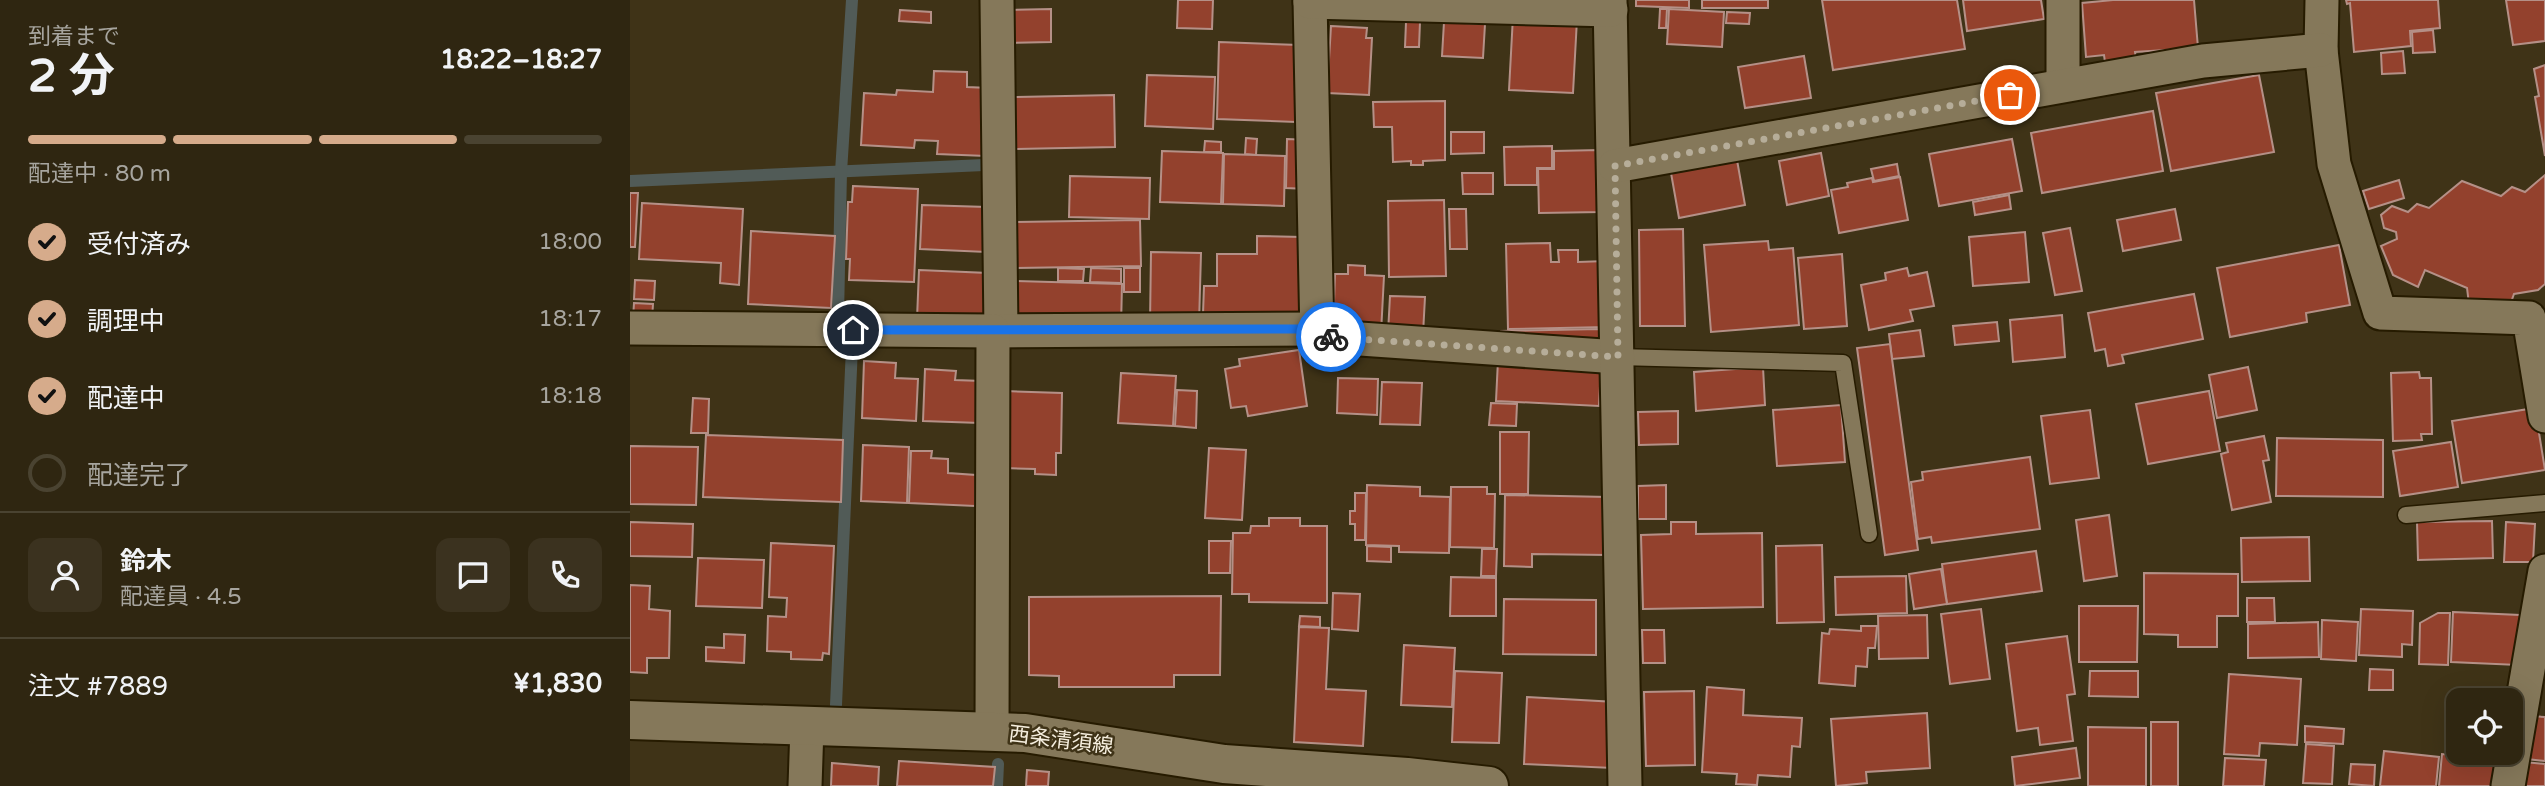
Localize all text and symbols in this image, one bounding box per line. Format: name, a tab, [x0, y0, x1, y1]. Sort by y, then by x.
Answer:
text: 到着まで	[28, 23, 120, 51]
text: 18:22–18:27	[440, 44, 602, 75]
text: 2 分	[28, 49, 115, 104]
pin	[1980, 65, 2040, 125]
icon: bag	[1991, 76, 2029, 114]
text: 配達中 · 80 m	[28, 160, 171, 188]
icon: check	[28, 223, 66, 261]
text: 18:00	[538, 228, 602, 256]
text: 受付済み	[87, 229, 191, 260]
icon: check	[28, 300, 66, 338]
pin	[823, 300, 883, 360]
courier	[1296, 302, 1366, 372]
text: 18:17	[538, 305, 602, 333]
text: 調理中	[87, 306, 165, 337]
icon: home	[834, 311, 872, 349]
icon: bike	[1312, 318, 1350, 356]
icon: check	[28, 377, 66, 415]
text: 18:18	[538, 382, 602, 410]
text: 配達中	[87, 383, 165, 414]
text: 配達完了	[87, 460, 191, 491]
button: person	[28, 538, 102, 612]
button: chat	[436, 538, 510, 612]
button: phone	[528, 538, 602, 612]
text: 鈴木	[120, 546, 172, 577]
text: 配達員 · 4.5	[120, 583, 242, 611]
text: ¥1,830	[513, 668, 602, 699]
text: 注文 #7889	[28, 671, 168, 702]
map controls	[2446, 688, 2523, 765]
button: locate	[2446, 688, 2523, 765]
street label: 西条清須線	[1007, 722, 1115, 759]

